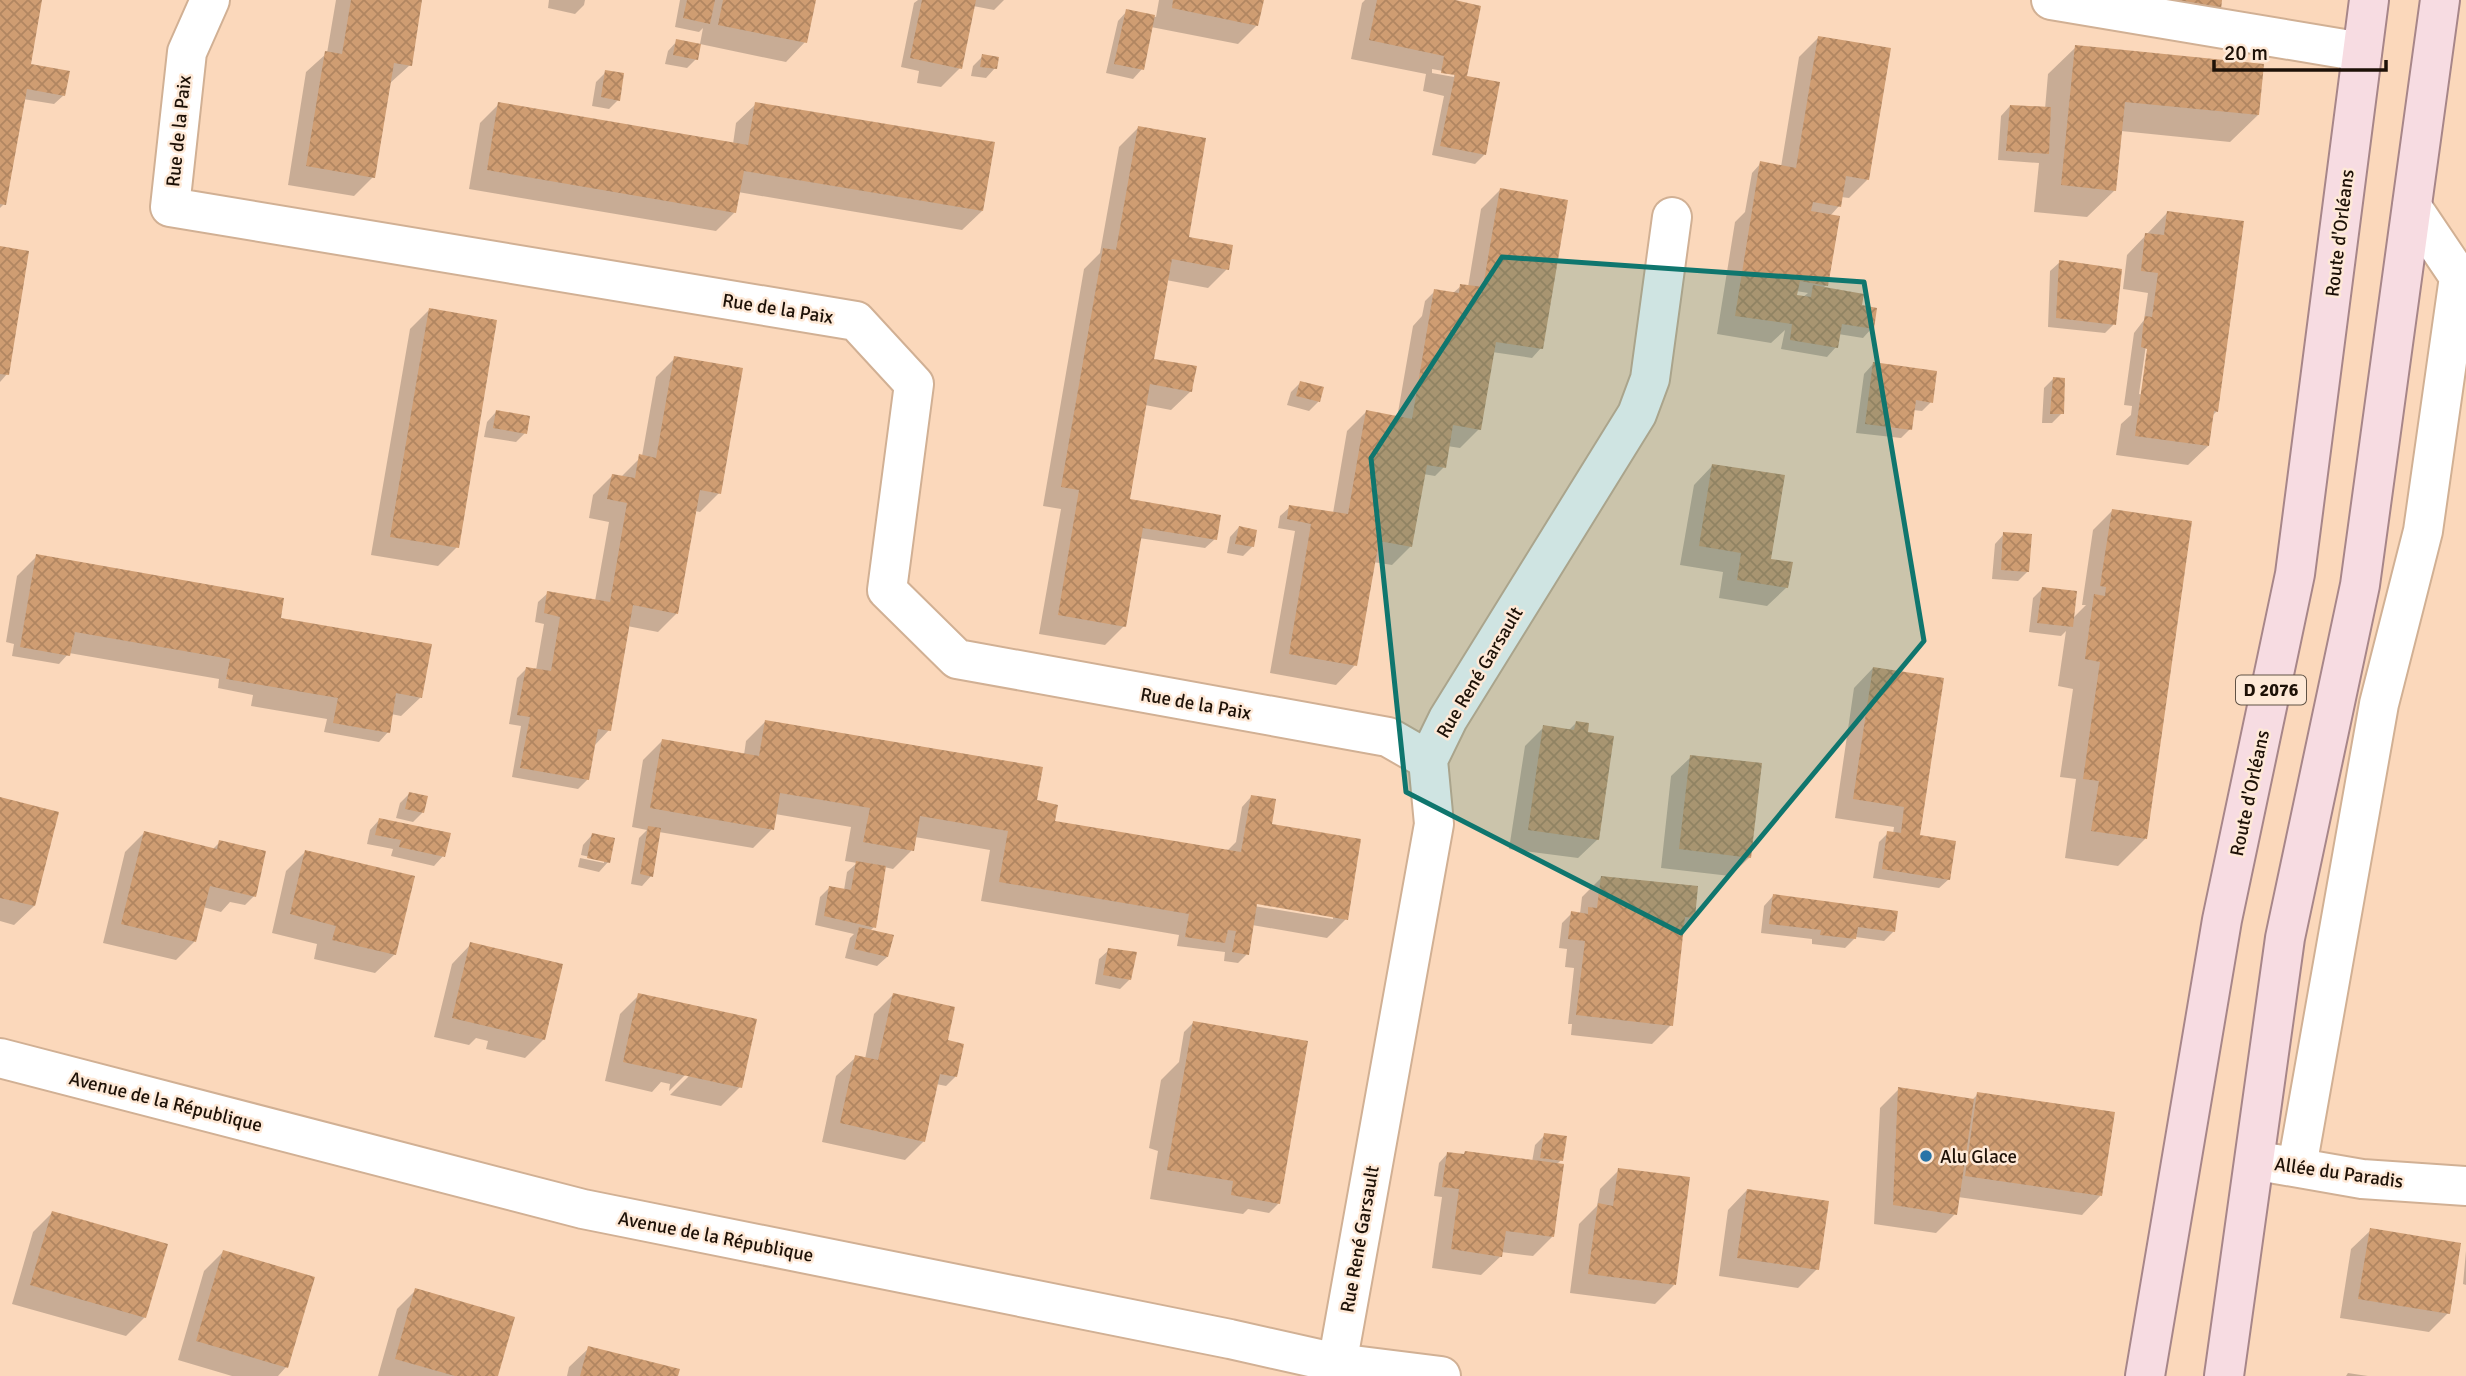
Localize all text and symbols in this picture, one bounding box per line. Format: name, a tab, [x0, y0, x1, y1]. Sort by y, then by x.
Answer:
scale bar	[2214, 28, 2386, 72]
text: 20 m	[2224, 40, 2268, 66]
street label: Rue de la Paix	[161, 74, 197, 188]
street label: Route d'Orléans	[2320, 168, 2360, 298]
street label: Rue de la Paix	[721, 288, 835, 330]
street label: Rue René Garsault	[1431, 602, 1529, 742]
road number: D 2076	[2236, 676, 2306, 704]
street label: Rue de la Paix	[1139, 682, 1253, 726]
street label: Route d'Orléans	[2225, 728, 2275, 858]
street label: Avenue de la République	[67, 1066, 265, 1138]
place label: Alu Glace	[1940, 1145, 2017, 1169]
marker: Alu Glace	[1918, 1148, 1934, 1164]
street label: Allée du Paradis	[2273, 1152, 2405, 1194]
street label: Rue René Garsault	[1335, 1163, 1385, 1315]
street label: Avenue de la République	[616, 1206, 816, 1268]

